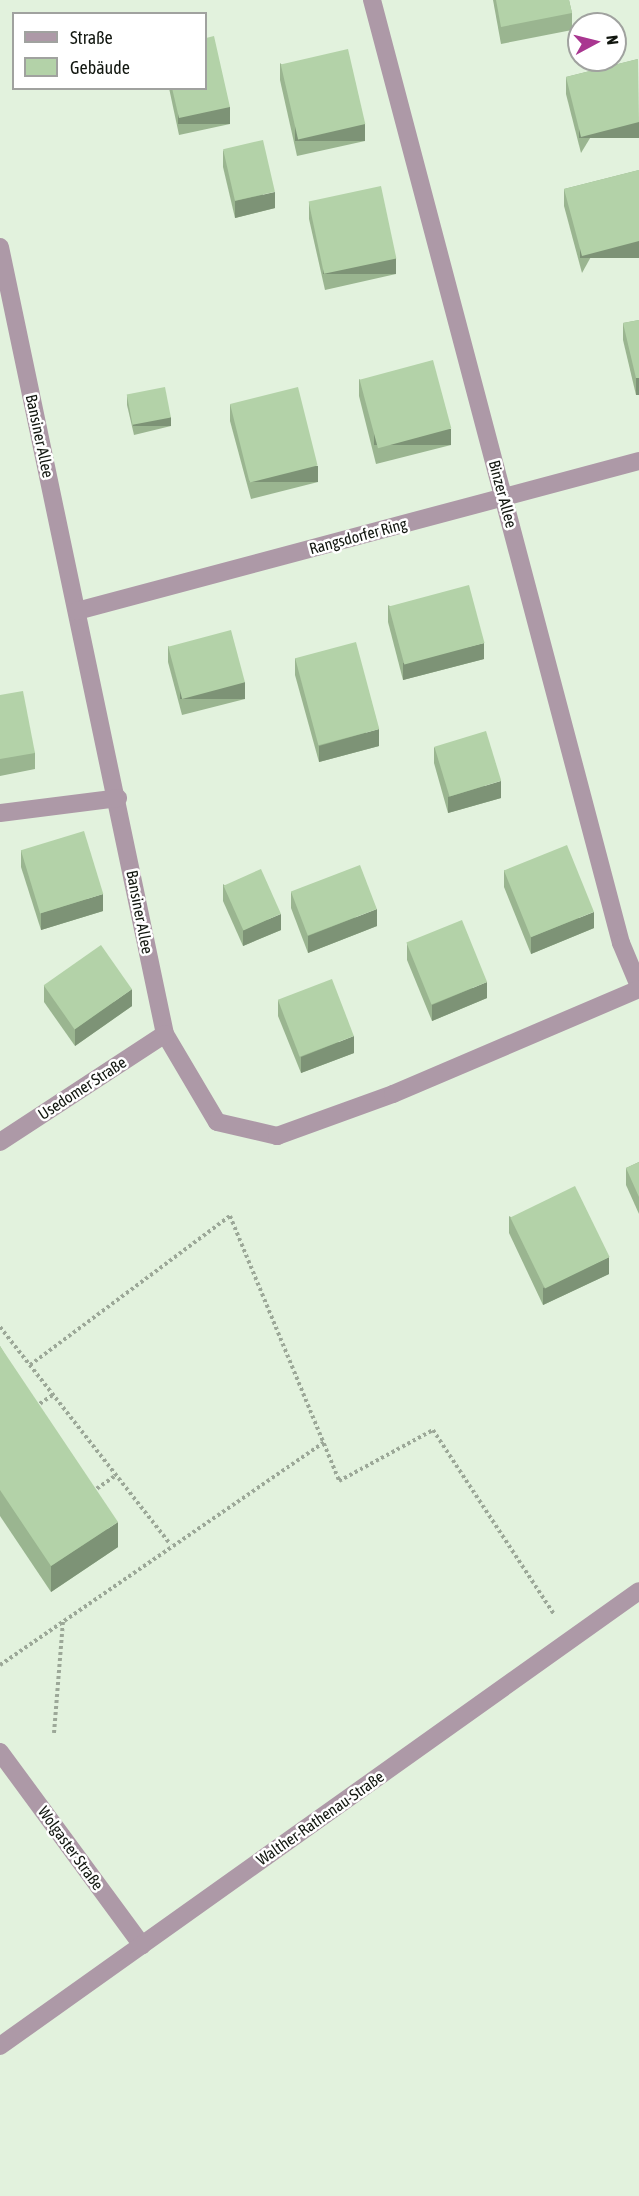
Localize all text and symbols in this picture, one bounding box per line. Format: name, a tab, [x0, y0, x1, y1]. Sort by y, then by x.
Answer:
legend	[12, 12, 207, 90]
north arrow	[567, 12, 627, 72]
text: Straße	[70, 27, 113, 48]
text: N	[603, 34, 622, 46]
text: Gebäude	[70, 57, 130, 78]
street label: Bansiner Allee	[22, 393, 58, 479]
street label: Binzer Allee	[485, 458, 521, 530]
street label: Rangsdorfer Ring	[307, 514, 409, 558]
street label: Bansiner Allee	[122, 869, 158, 955]
street label: Usedomer Straße	[34, 1052, 130, 1124]
street label: Walther-Rathenau-Straße	[253, 1767, 387, 1869]
street label: Wolgaster Straße	[34, 1802, 108, 1894]

